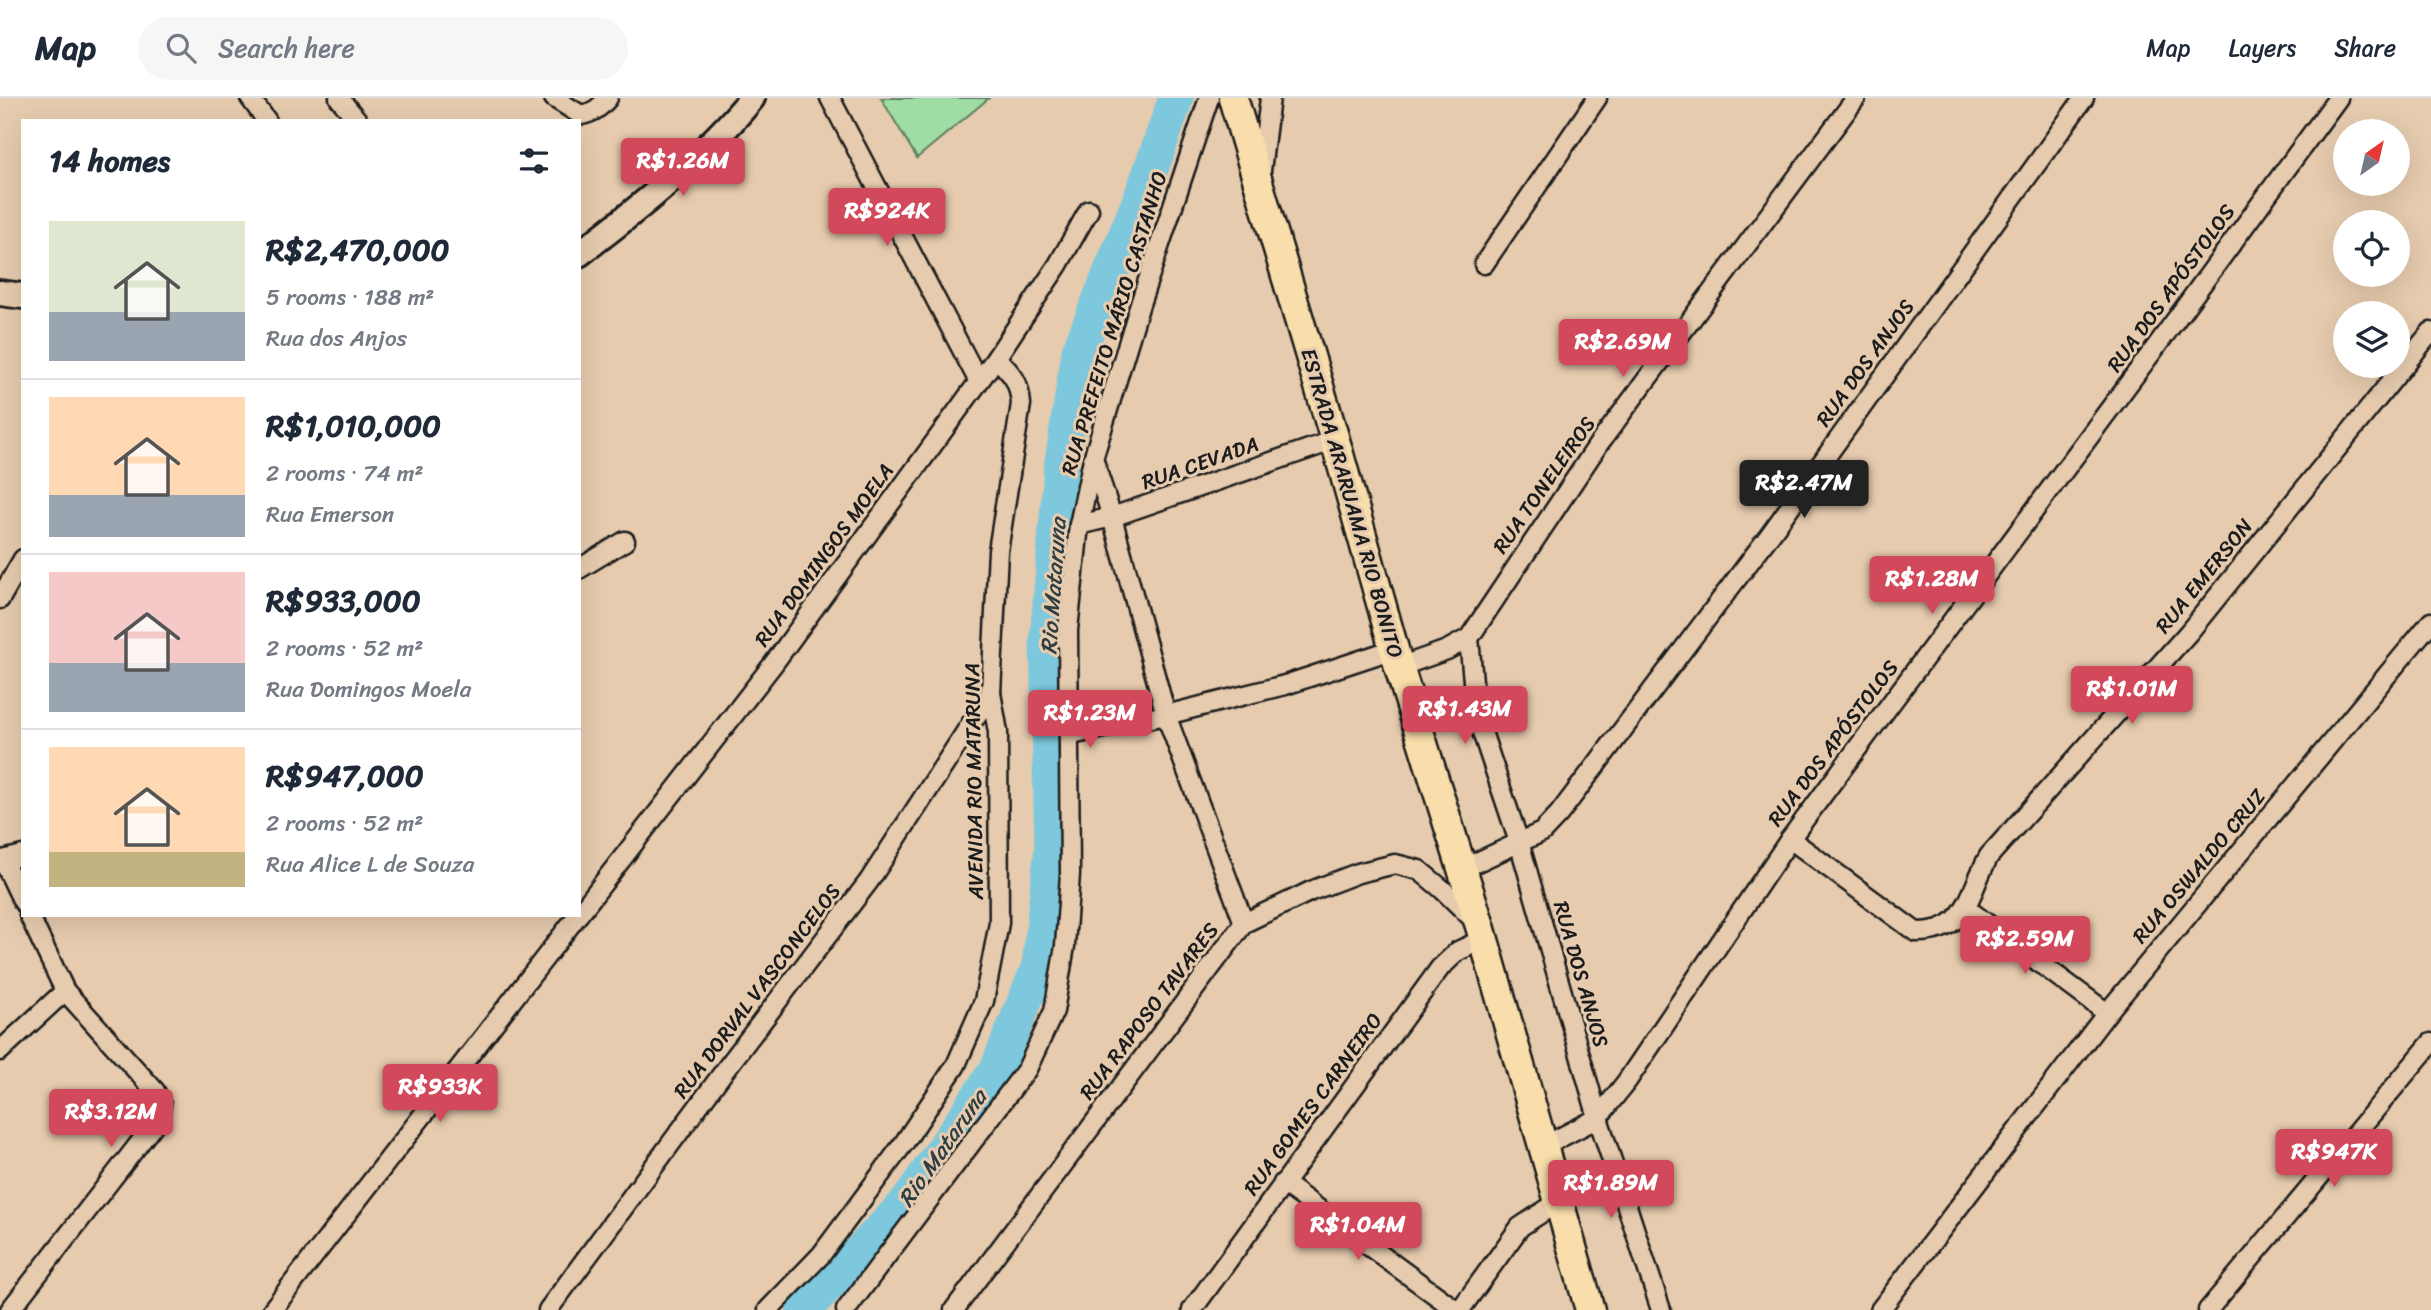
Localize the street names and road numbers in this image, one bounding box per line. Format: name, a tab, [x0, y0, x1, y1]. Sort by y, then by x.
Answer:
street label: RUA PREFEITO MÁRIO CASTANHO	[1050, 166, 1178, 480]
street label: RUA DOS APÓSTOLOS	[2096, 195, 2246, 381]
street label: RUA DOS ANJOS	[1805, 291, 1925, 435]
street label: ESTRADA ARARUAMA RIO BONITO	[1289, 343, 1415, 663]
street label: RUA TONELEIROS	[1482, 408, 1606, 562]
street label: RUA CEVADA	[1136, 425, 1264, 501]
street label: RUA DOMINGOS MOELA	[744, 455, 904, 655]
street label: RUA EMERSON	[2145, 509, 2263, 642]
street label: RUA DOS APÓSTOLOS	[1757, 651, 1909, 835]
street label: AVENIDA RIO MATARUNA	[953, 662, 995, 901]
street label: RUA OSWALDO CRUZ	[2122, 779, 2276, 953]
street label: RUA DORVAL VASCONCELOS	[663, 875, 851, 1107]
street label: RUA DOS ANJOS	[1542, 896, 1620, 1052]
street label: RUA RAPOSO TAVARES	[1069, 914, 1229, 1108]
street label: RUA GOMES CARNEIRO	[1233, 1004, 1393, 1204]

